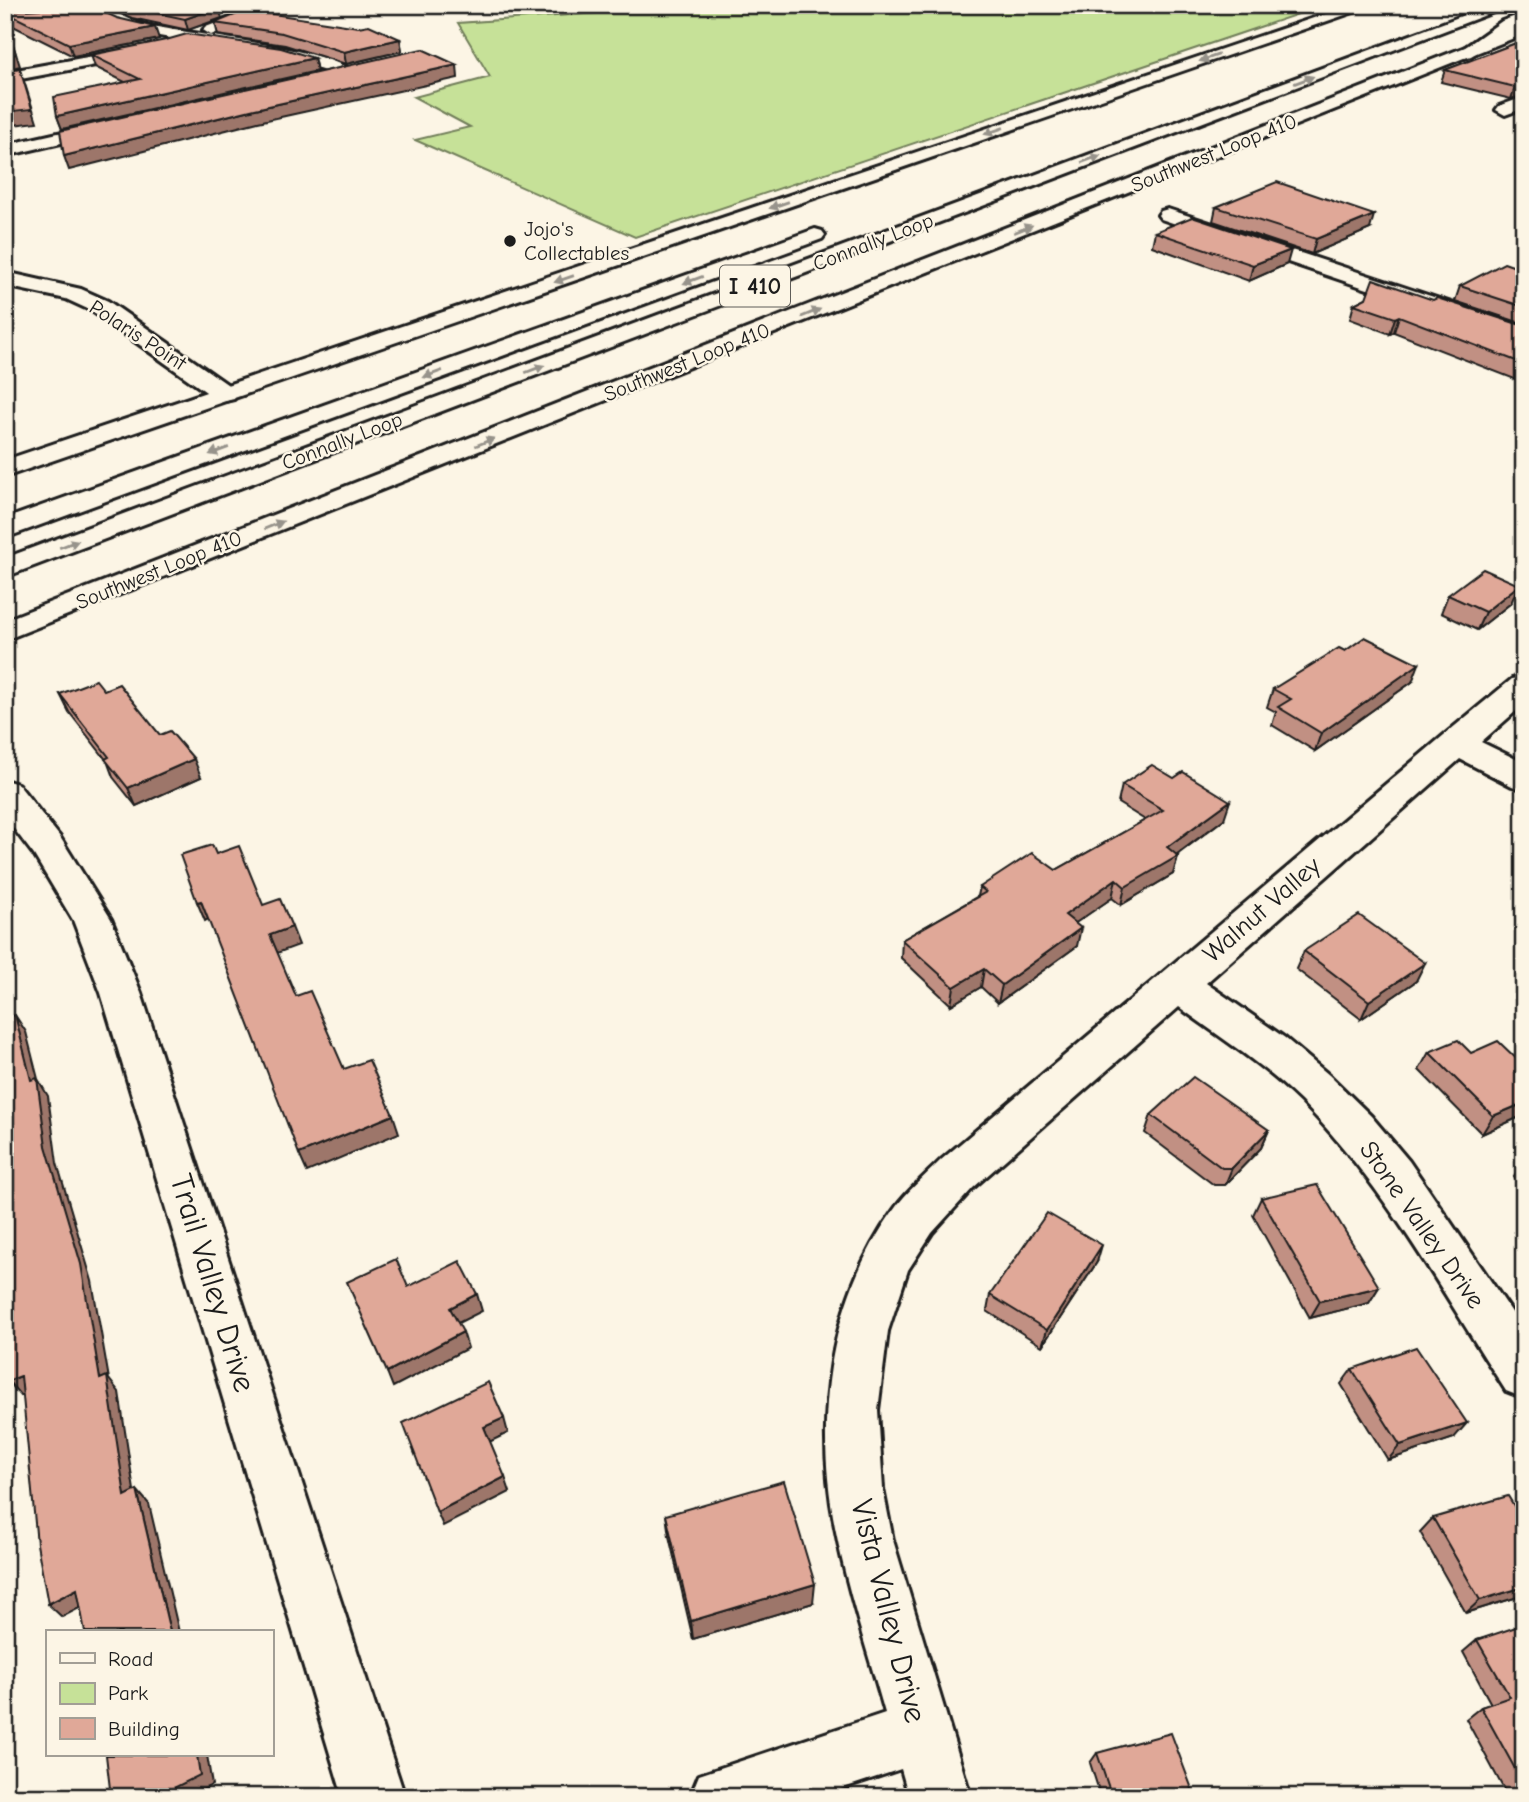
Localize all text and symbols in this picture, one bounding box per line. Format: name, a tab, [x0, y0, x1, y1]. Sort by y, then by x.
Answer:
one-way arrow	[1199, 53, 1220, 64]
one-way arrow	[1294, 74, 1315, 85]
street label: Southwest Loop 410	[1127, 109, 1301, 197]
one-way arrow	[983, 126, 1004, 137]
one-way arrow	[1081, 153, 1102, 164]
one-way arrow	[768, 200, 789, 211]
street label: Connally Loop	[809, 208, 937, 276]
place label: Jojo's Collectables	[524, 217, 629, 265]
one-way arrow	[1012, 224, 1033, 235]
marker: Jojo's Collectables	[502, 233, 518, 249]
road number: I 410	[720, 265, 790, 306]
one-way arrow	[553, 274, 574, 285]
one-way arrow	[683, 274, 704, 285]
street label: Polaris Point	[85, 295, 192, 376]
one-way arrow	[801, 307, 822, 318]
street label: Southwest Loop 410	[600, 318, 774, 406]
one-way arrow	[524, 364, 545, 375]
one-way arrow	[423, 369, 444, 380]
street label: Connally Loop	[278, 407, 406, 475]
one-way arrow	[475, 436, 496, 447]
one-way arrow	[209, 446, 230, 457]
one-way arrow	[263, 520, 284, 531]
street label: Southwest Loop 410	[72, 526, 246, 614]
one-way arrow	[59, 538, 80, 549]
street label: Walnut Valley	[1197, 851, 1327, 969]
street label: Stone Valley Drive	[1353, 1136, 1491, 1314]
street label: Trail Valley Drive	[162, 1170, 264, 1396]
street label: Vista Valley Drive	[843, 1495, 935, 1727]
legend	[46, 1630, 273, 1756]
text: Road	[108, 1647, 153, 1671]
text: Park	[108, 1681, 148, 1705]
text: Building	[108, 1717, 180, 1741]

